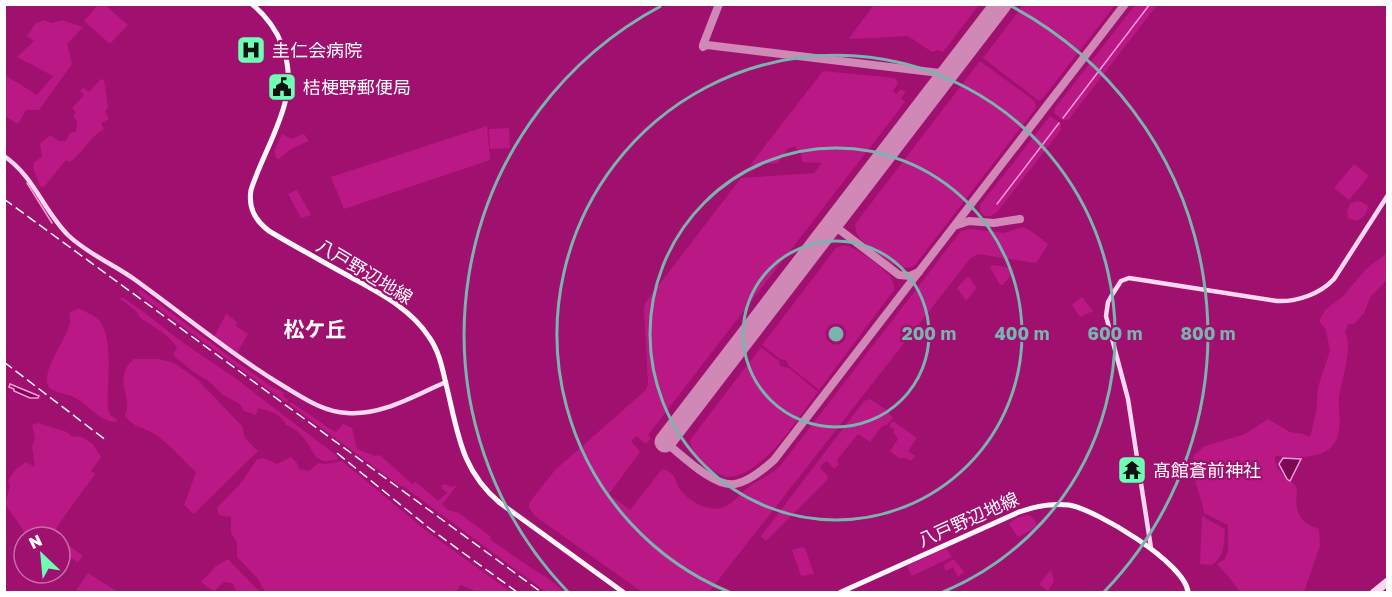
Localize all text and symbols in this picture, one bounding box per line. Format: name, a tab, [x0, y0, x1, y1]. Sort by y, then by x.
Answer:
hospital icon: 圭仁会病院	[235, 34, 267, 66]
place label: 圭仁会病院	[272, 39, 362, 61]
public building icon: 桔梗野郵便局	[266, 71, 298, 103]
place label: 桔梗野郵便局	[303, 76, 411, 98]
street label: 八戸野辺地線	[313, 234, 417, 308]
district label: 松ケ丘	[284, 316, 347, 342]
text: 200 m	[902, 322, 956, 344]
text: 400 m	[995, 322, 1049, 344]
text: 600 m	[1087, 322, 1143, 344]
text: 800 m	[1180, 322, 1236, 344]
centre of rings	[826, 324, 846, 344]
temple icon: 髙館蒼前神社	[1116, 454, 1148, 486]
place label: 髙館蒼前神社	[1153, 459, 1261, 481]
street label: 八戸野辺地線	[914, 487, 1022, 551]
north arrow	[12, 525, 72, 585]
text: N	[26, 530, 45, 553]

